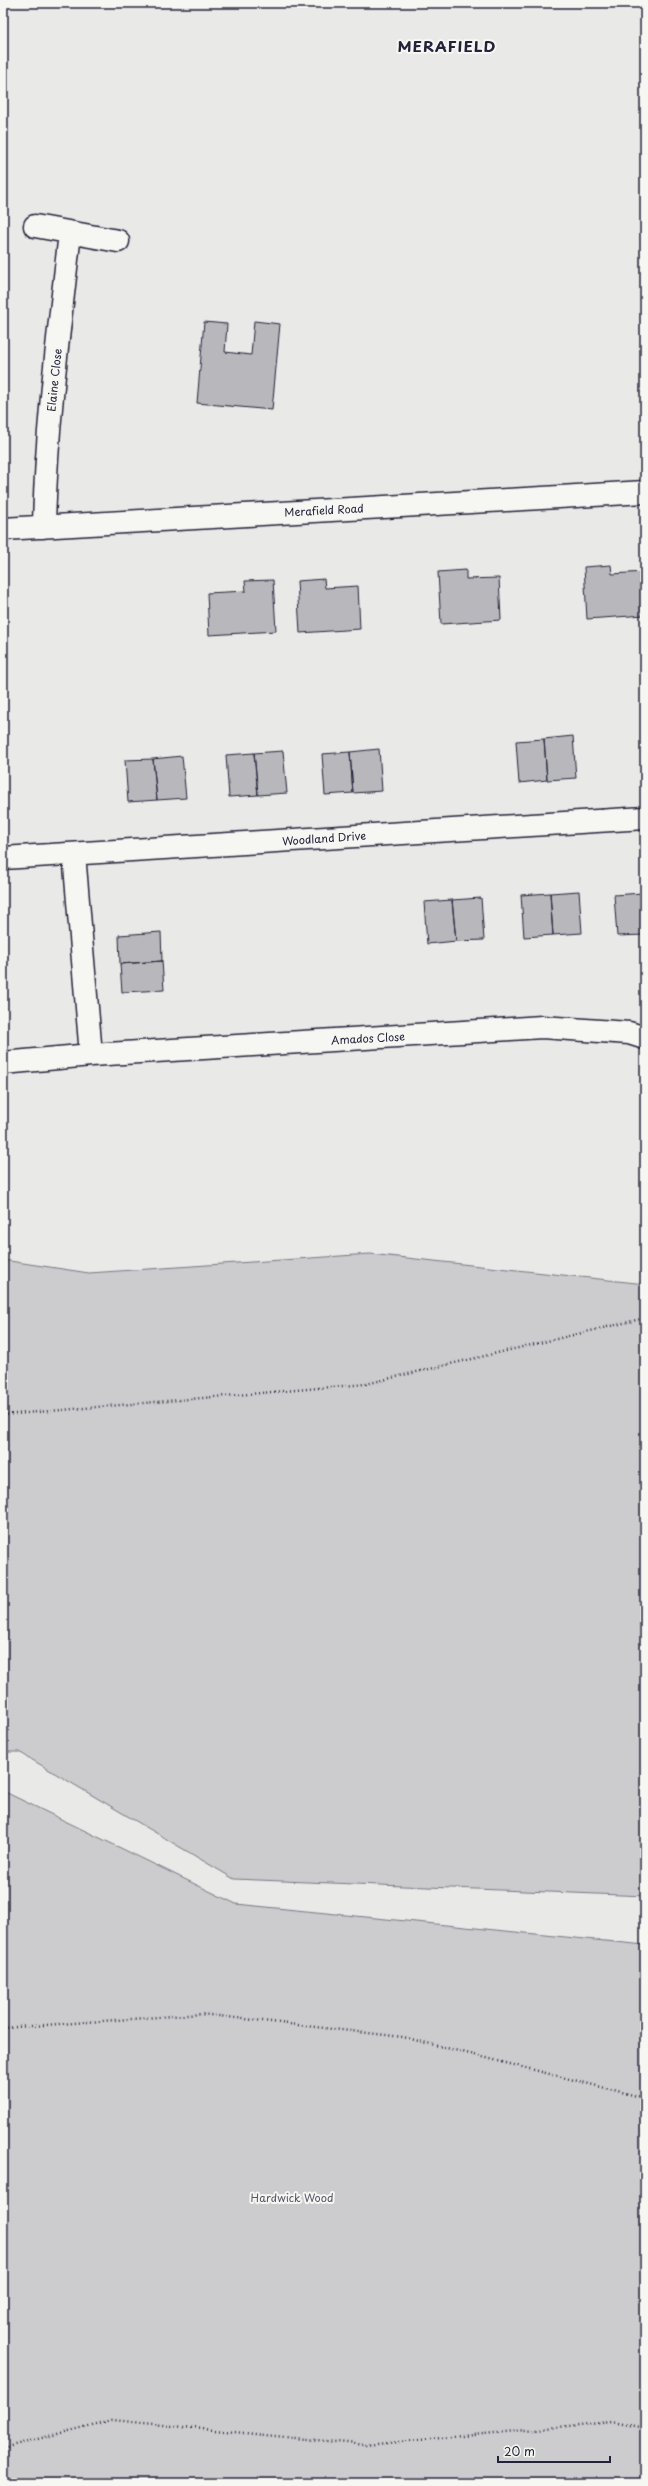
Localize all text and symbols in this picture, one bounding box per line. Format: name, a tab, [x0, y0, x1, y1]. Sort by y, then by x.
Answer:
district label: MERAFIELD	[398, 34, 496, 57]
street label: Elaine Close	[42, 347, 66, 412]
street label: Merafield Road	[284, 499, 364, 521]
street label: Woodland Drive	[281, 827, 367, 849]
street label: Amados Close	[331, 1028, 405, 1048]
park label: Hardwick Wood	[251, 2189, 333, 2206]
scale bar	[498, 2438, 610, 2464]
text: 20 m	[504, 2442, 535, 2460]

